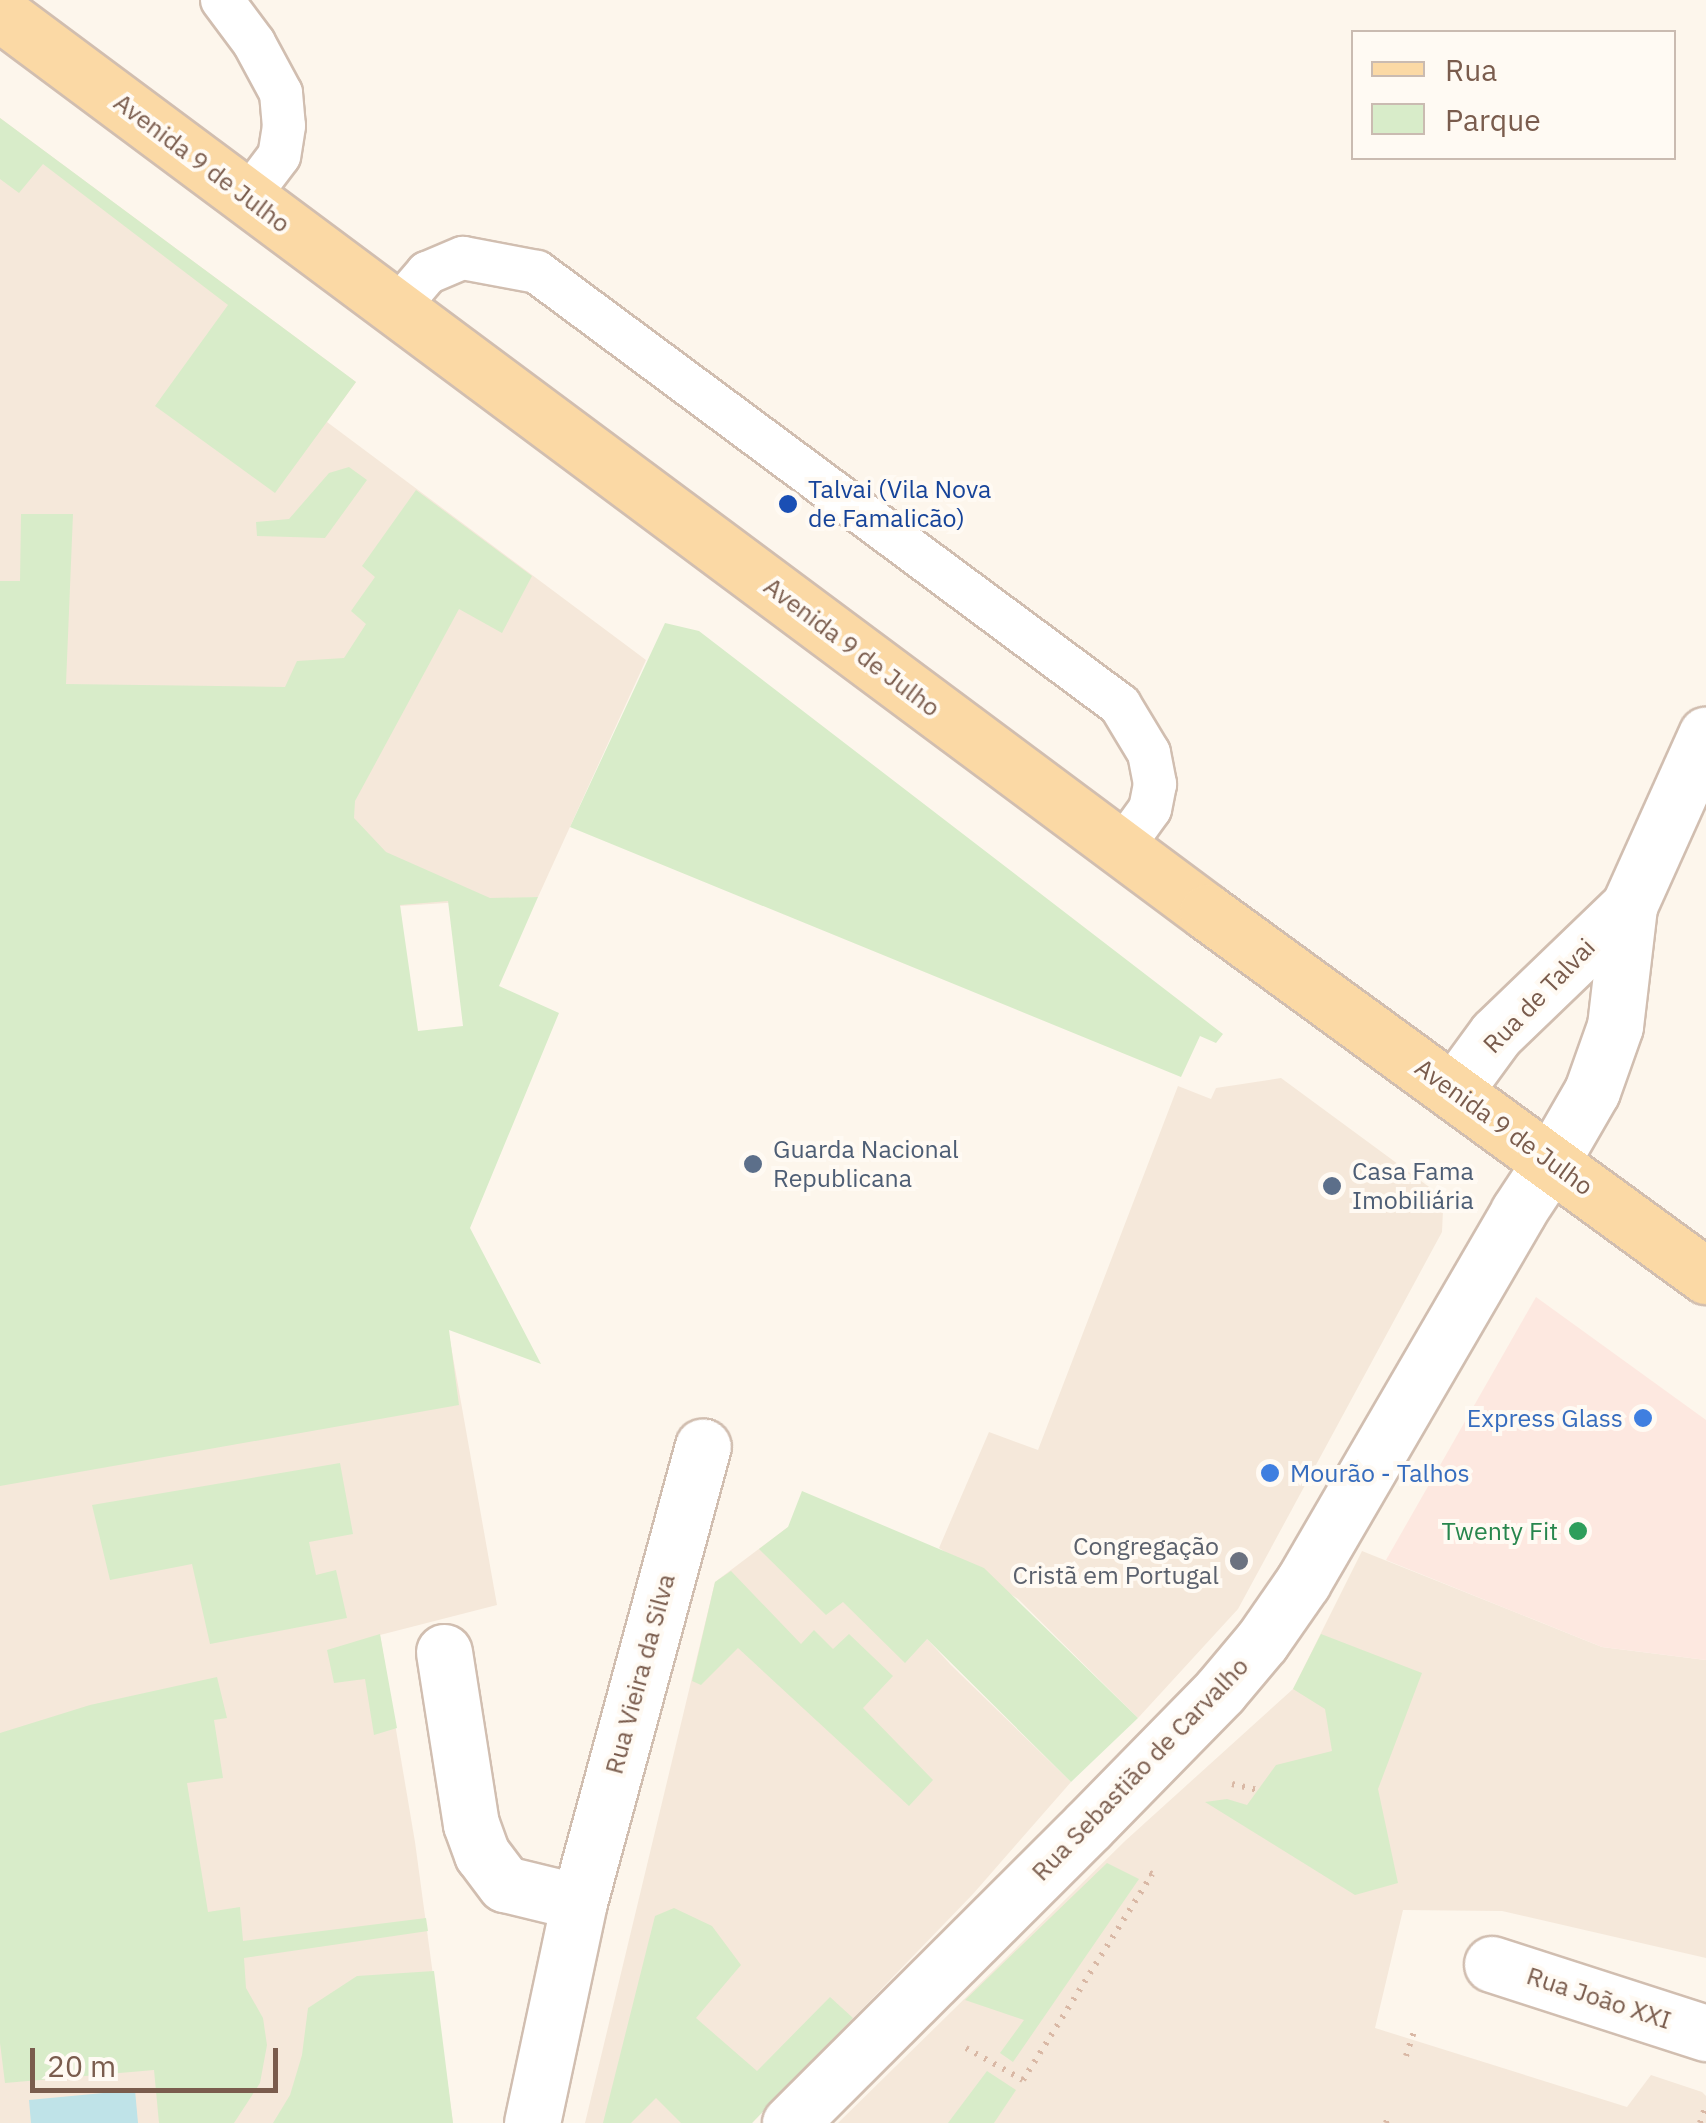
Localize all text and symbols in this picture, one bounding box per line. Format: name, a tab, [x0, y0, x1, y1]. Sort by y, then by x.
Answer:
legend	[1351, 30, 1676, 160]
text: Rua	[1445, 50, 1497, 89]
street label: Avenida 9 de Julho	[108, 87, 296, 239]
text: Parque	[1445, 100, 1541, 139]
place label: Talvai (Vila Nova de Famalicão)	[808, 475, 991, 534]
marker: Talvai (Vila Nova de Famalicão)	[777, 493, 799, 515]
street label: Avenida 9 de Julho	[758, 571, 946, 723]
street label: Rua de Talvai	[1477, 932, 1601, 1060]
street label: Avenida 9 de Julho	[1409, 1052, 1599, 1202]
place label: Guarda Nacional Republicana	[773, 1135, 959, 1194]
marker: Guarda Nacional Republicana	[742, 1153, 764, 1175]
place label: Casa Fama Imobiliária	[1352, 1157, 1474, 1216]
marker: Casa Fama Imobiliária	[1321, 1175, 1343, 1197]
place label: Express Glass	[1467, 1403, 1623, 1433]
marker: Express Glass	[1632, 1407, 1654, 1429]
place label: Mourão - Talhos	[1290, 1458, 1470, 1488]
marker: Mourão - Talhos	[1259, 1462, 1281, 1484]
place label: Twenty Fit	[1442, 1516, 1558, 1546]
marker: Twenty Fit	[1567, 1520, 1589, 1542]
place label: Congregação Cristã em Portugal	[1012, 1532, 1219, 1591]
marker: Congregação Cristã em Portugal	[1228, 1550, 1250, 1572]
street label: Rua Vieira da Silva	[599, 1571, 681, 1777]
street label: Rua Sebastião de Carvalho	[1025, 1651, 1255, 1887]
street label: Rua João XXI	[1523, 1961, 1675, 2035]
scale bar	[35, 2028, 282, 2090]
text: 20 m	[47, 2046, 116, 2085]

